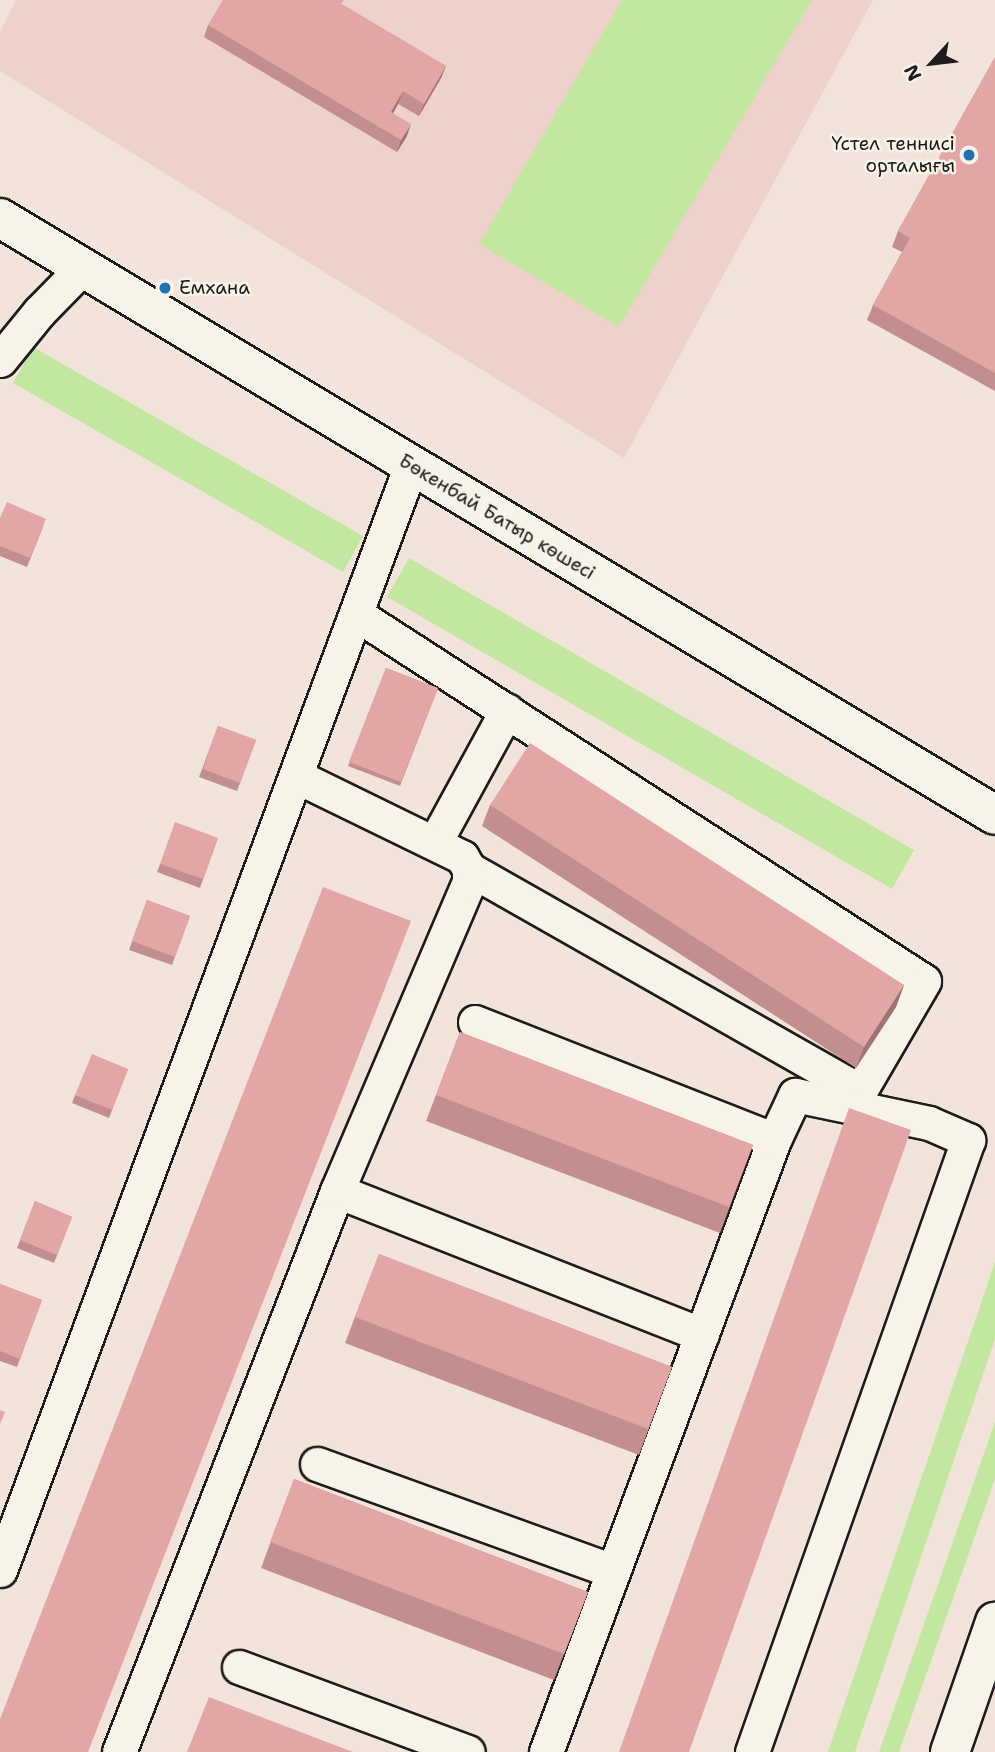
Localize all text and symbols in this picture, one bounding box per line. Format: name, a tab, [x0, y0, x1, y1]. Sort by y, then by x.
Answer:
north arrow	[897, 28, 967, 98]
text: N	[898, 60, 927, 85]
place label: Үстел теннисі орталығы	[832, 133, 955, 177]
marker: Үстел теннисі орталығы	[961, 147, 977, 163]
place label: Емхана	[179, 277, 250, 299]
marker: Емхана	[157, 280, 173, 296]
street label: Бөкенбай Батыр көшесі	[395, 449, 599, 585]

